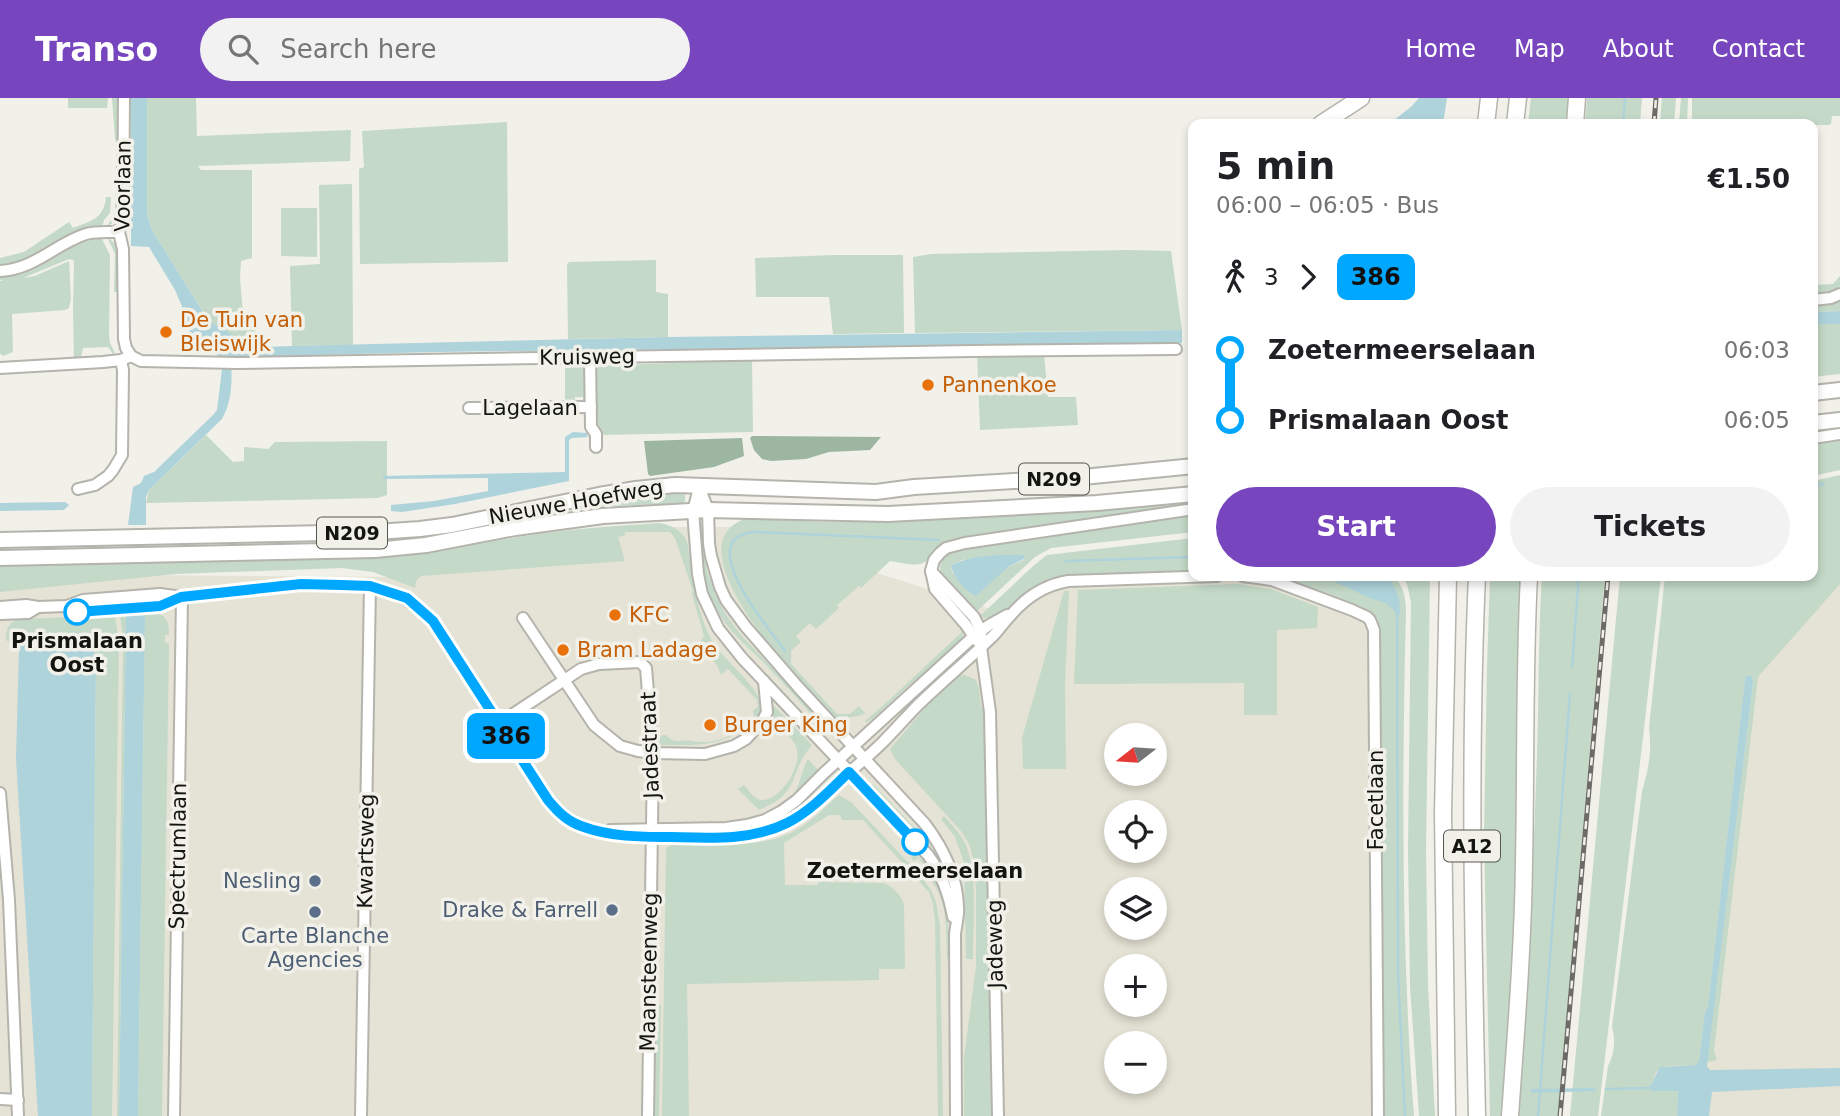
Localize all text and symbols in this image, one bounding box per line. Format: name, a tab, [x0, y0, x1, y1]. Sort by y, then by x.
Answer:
search box	[200, 18, 690, 81]
text: Transo	[35, 30, 158, 69]
icon: search	[224, 30, 262, 68]
text: Search here	[280, 34, 436, 64]
text: Home	[1405, 35, 1476, 63]
text: Map	[1514, 35, 1565, 63]
text: About	[1603, 35, 1674, 63]
text: Contact	[1712, 35, 1805, 63]
street label: Voorlaan	[110, 140, 136, 232]
text: 5 min	[1216, 144, 1335, 188]
text: €1.50	[1708, 164, 1790, 194]
text: 06:00 – 06:05 · Bus	[1216, 192, 1439, 218]
icon: walk	[1216, 258, 1254, 296]
icon: forward	[1289, 258, 1327, 296]
text: 386	[1351, 263, 1401, 291]
text: 3	[1264, 264, 1279, 290]
place label: De Tuin van Bleiswijk	[180, 308, 303, 356]
marker: De Tuin van Bleiswijk	[158, 324, 174, 340]
text: Zoetermeerselaan	[1268, 335, 1536, 365]
text: 06:03	[1724, 337, 1790, 363]
street label: Kruisweg	[539, 344, 635, 370]
place label: Pannenkoe	[942, 373, 1057, 397]
marker: Pannenkoe	[920, 377, 936, 393]
street label: Lagelaan	[482, 396, 578, 420]
text: Prismalaan Oost	[1268, 405, 1508, 435]
text: 06:05	[1724, 407, 1790, 433]
road number: N209	[1019, 464, 1089, 494]
street label: Nieuwe Hoefweg	[487, 475, 665, 529]
button: Start	[1216, 487, 1496, 567]
button: Tickets	[1510, 487, 1790, 567]
road number: N209	[317, 518, 387, 548]
marker: Prismalaan Oost	[64, 599, 90, 625]
place label: KFC	[629, 603, 670, 627]
marker: KFC	[607, 607, 623, 623]
place label: Prismalaan Oost	[11, 629, 143, 677]
place label: Bram Ladage	[577, 638, 717, 662]
marker: Bram Ladage	[555, 642, 571, 658]
street label: Jadestraat	[636, 691, 664, 801]
line badge: 386	[466, 713, 546, 759]
place label: Burger King	[724, 713, 848, 737]
marker: Burger King	[702, 717, 718, 733]
text: 386	[481, 722, 531, 750]
north arrow	[1104, 723, 1167, 786]
map controls	[1104, 723, 1167, 1094]
street label: Facetlaan	[1364, 750, 1388, 850]
street label: Spectrumlaan	[165, 782, 191, 930]
street label: Kwartsweg	[353, 793, 379, 909]
button: locate	[1104, 800, 1167, 863]
marker: Zoetermeerselaan	[902, 829, 928, 855]
road number: A12	[1444, 831, 1500, 862]
place label: Zoetermeerselaan	[807, 859, 1023, 883]
place label: Nesling	[223, 869, 301, 893]
marker: Nesling	[307, 873, 323, 889]
button: layers	[1104, 877, 1167, 940]
street label: Maansteenweg	[636, 892, 662, 1052]
place label: Drake & Farrell	[442, 898, 598, 922]
street label: Jadeweg	[982, 899, 1008, 991]
marker: Drake & Farrell	[604, 902, 620, 918]
marker: Carte Blanche Agencies	[307, 904, 323, 920]
place label: Carte Blanche Agencies	[241, 924, 389, 972]
button: +	[1104, 954, 1167, 1017]
button: −	[1104, 1031, 1167, 1094]

